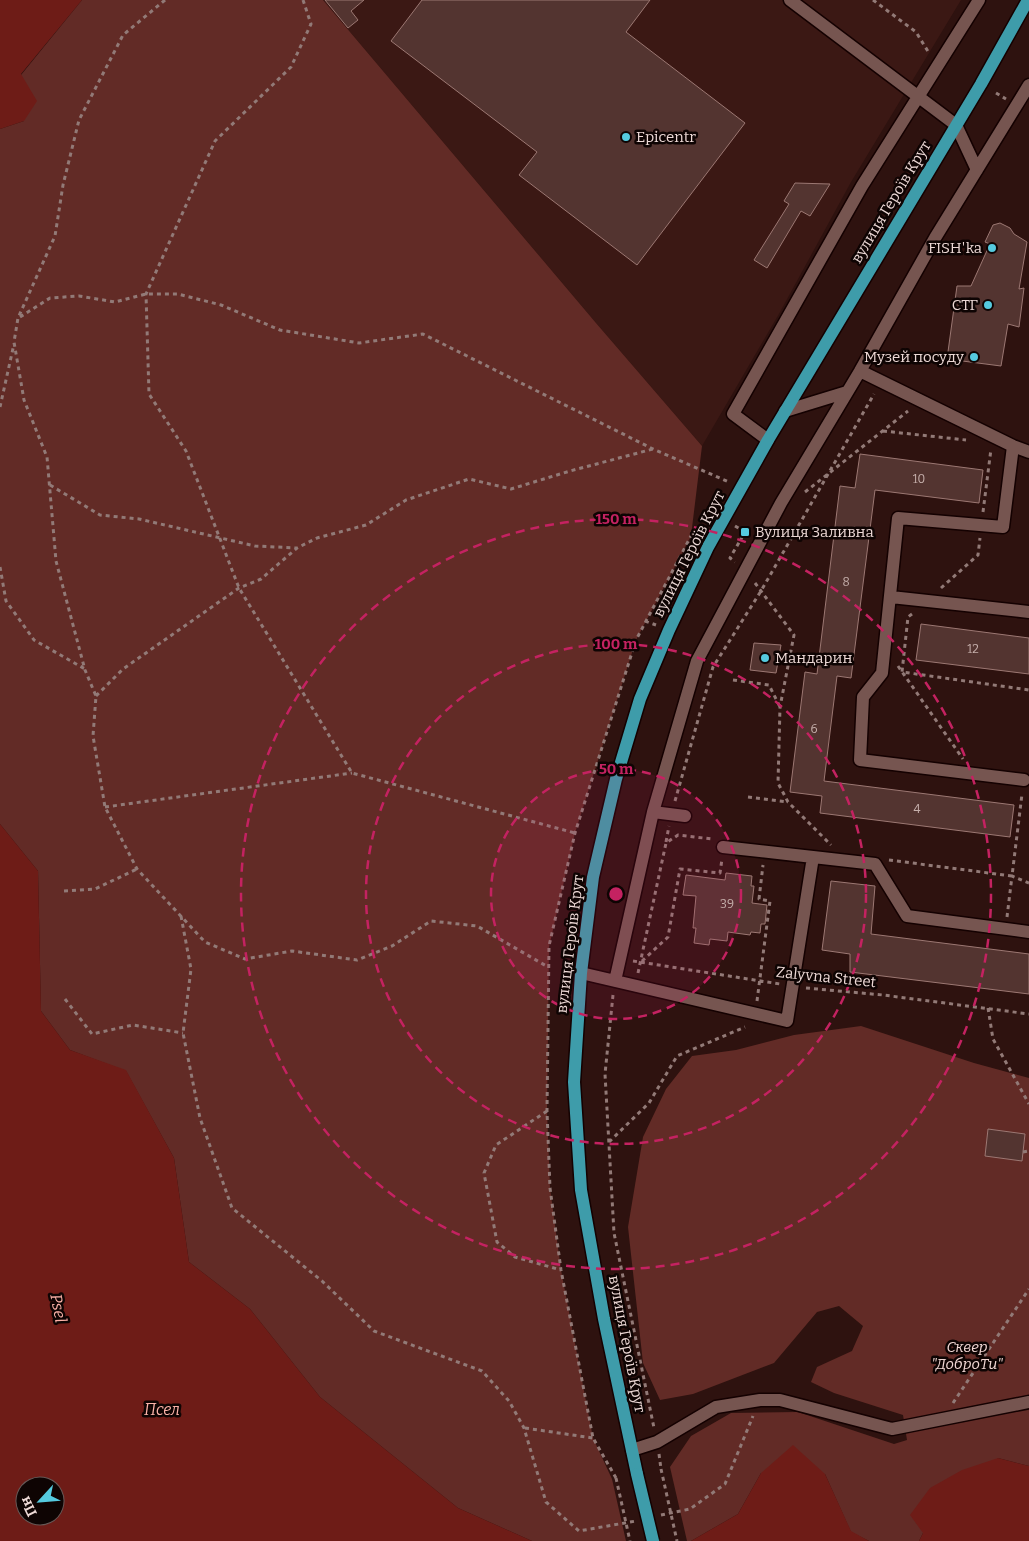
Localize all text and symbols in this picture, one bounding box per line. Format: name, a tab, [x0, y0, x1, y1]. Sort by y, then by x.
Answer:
place label: Epicentr	[636, 128, 696, 146]
marker: Epicentr	[620, 131, 632, 143]
street label: вулиця Героїв Крут	[847, 137, 935, 266]
place label: FISH'ka	[928, 239, 982, 257]
marker: FISH'ka	[986, 242, 998, 254]
place label: СТГ	[952, 296, 978, 314]
marker: СТГ	[982, 299, 994, 311]
place label: Музей посуду	[864, 348, 964, 366]
marker: Музей посуду	[968, 351, 980, 363]
house number: 10	[913, 472, 925, 486]
street label: вулиця Героїв Крут	[649, 488, 729, 620]
text: 150 m	[595, 510, 637, 528]
place label: Вулиця Заливна	[755, 523, 874, 541]
marker: Вулиця Заливна	[739, 526, 751, 538]
house number: 8	[842, 575, 850, 589]
text: 100 m	[595, 635, 638, 653]
house number: 12	[967, 642, 979, 656]
place label: Мандарин	[775, 649, 852, 667]
marker: Мандарин	[759, 652, 771, 664]
house number: 6	[810, 722, 818, 736]
text: 50 m	[599, 760, 634, 778]
house number: 4	[913, 802, 921, 816]
street label: вулиця Героїв Крут	[553, 873, 587, 1014]
centre of rings	[607, 885, 625, 903]
house number: 39	[720, 897, 734, 911]
street label: Zalyvna Street	[775, 963, 878, 991]
street label: вулиця Героїв Крут	[605, 1274, 649, 1414]
water label: Psel	[46, 1292, 71, 1324]
park label: Сквер "ДоброТи"	[931, 1338, 1003, 1373]
water label: Псел	[144, 1400, 180, 1419]
north arrow	[15, 1476, 65, 1526]
text: Пн	[17, 1494, 41, 1519]

